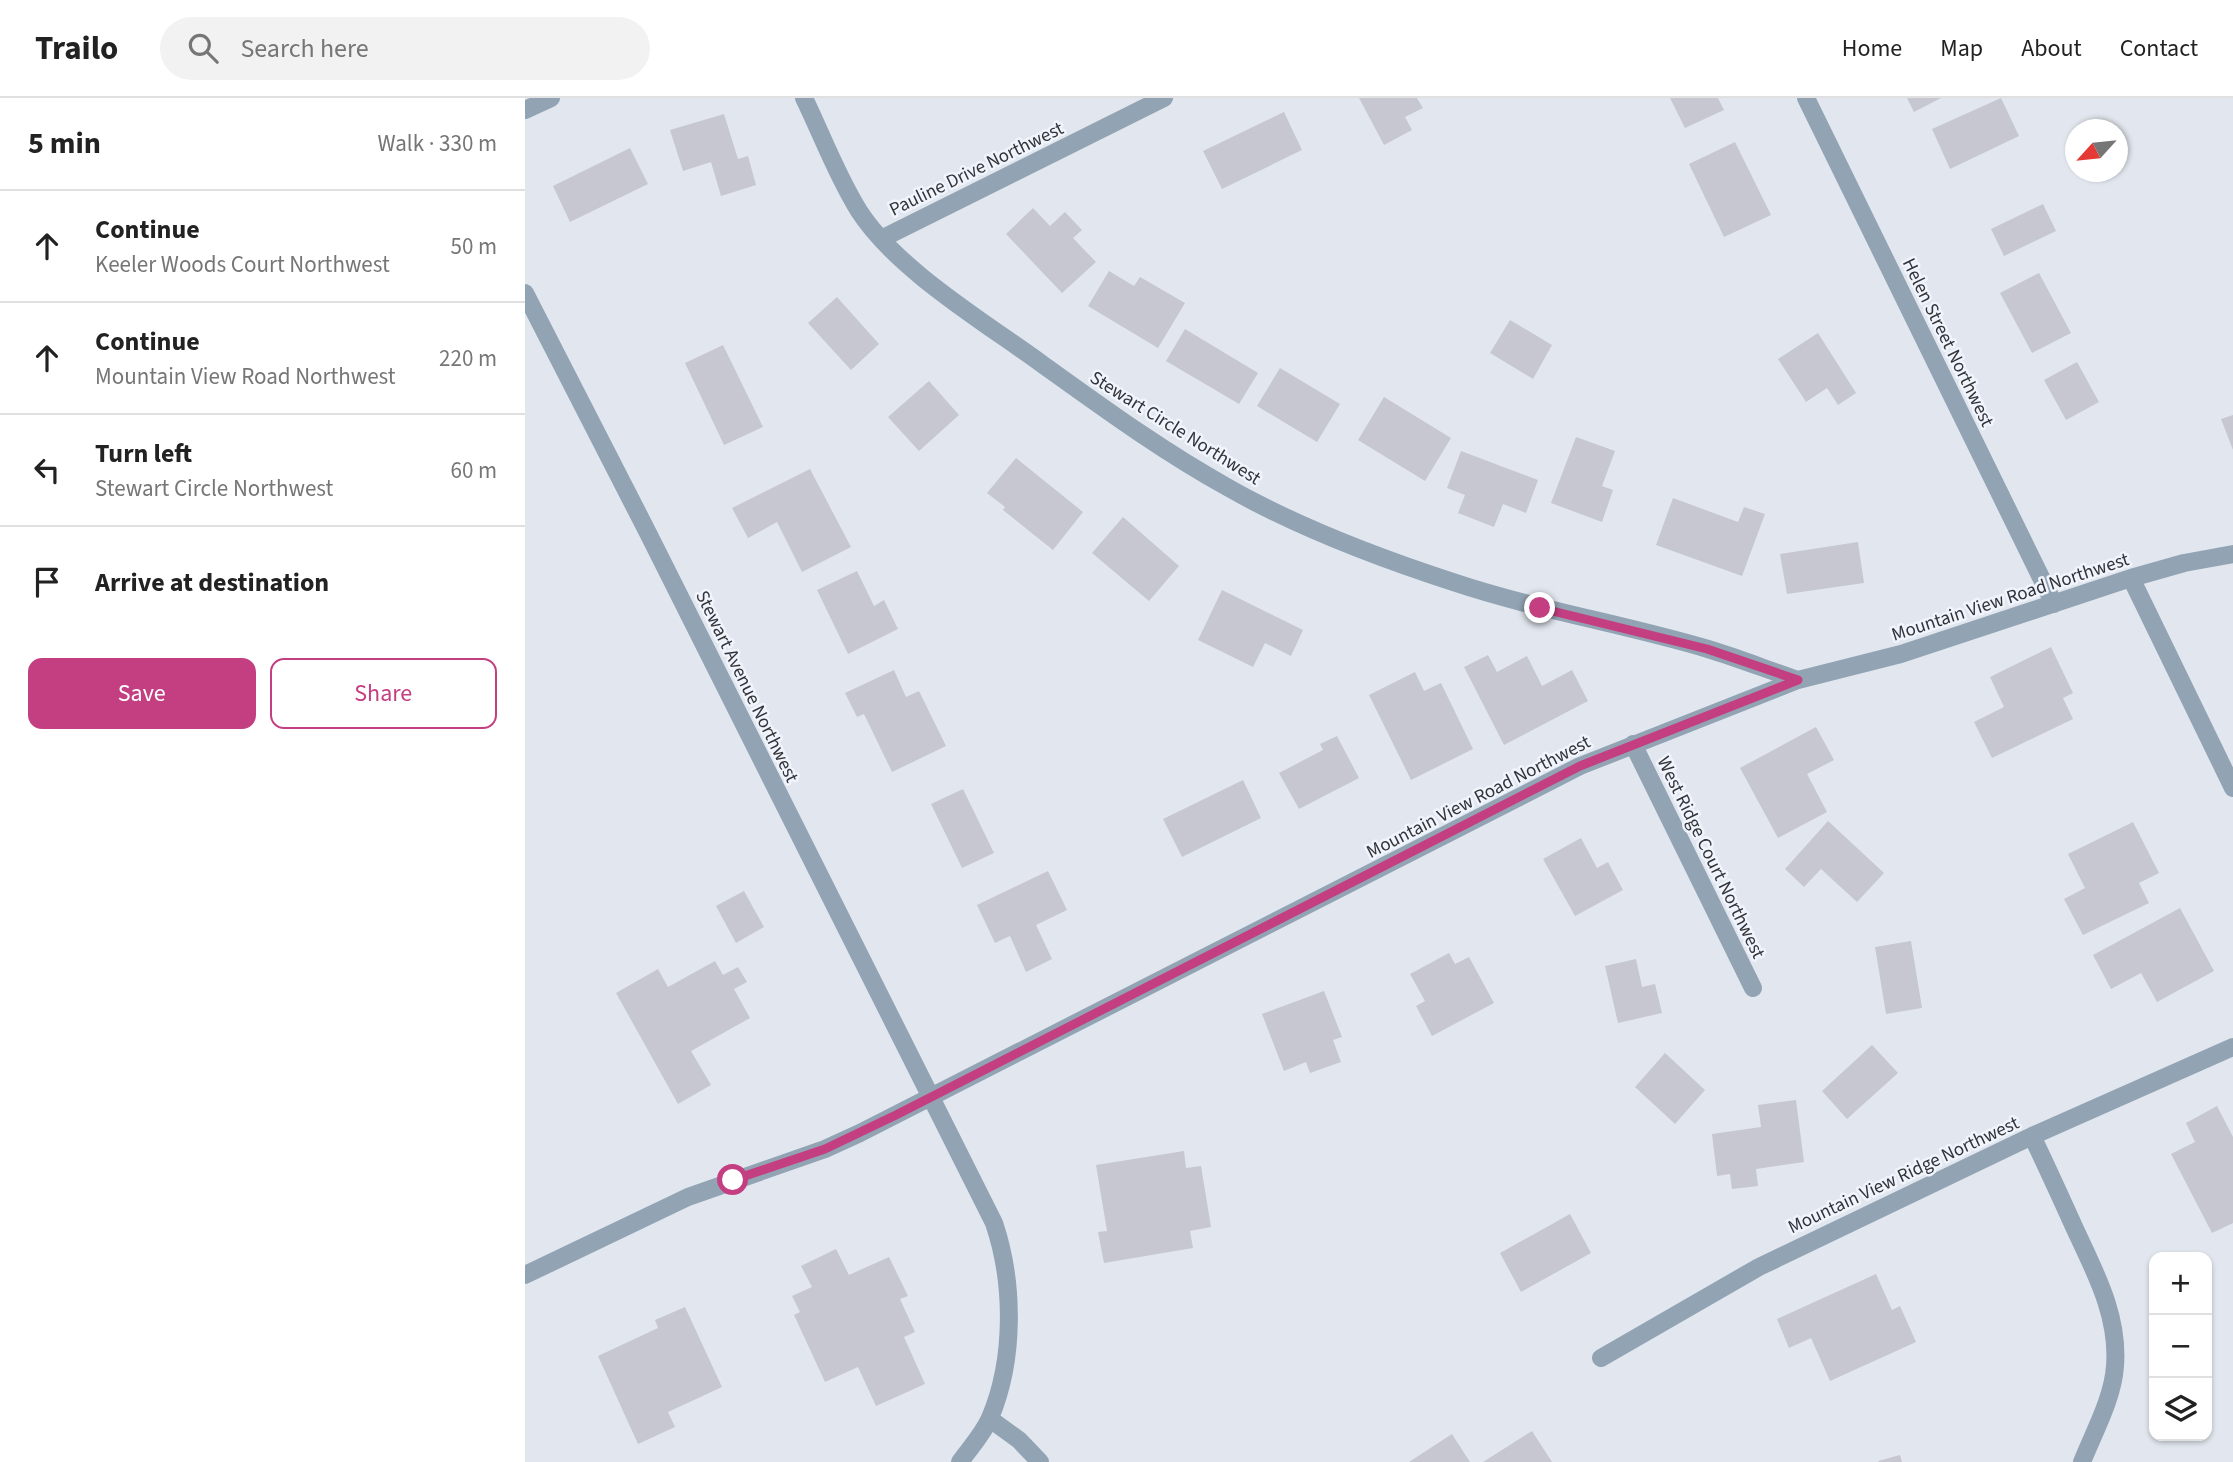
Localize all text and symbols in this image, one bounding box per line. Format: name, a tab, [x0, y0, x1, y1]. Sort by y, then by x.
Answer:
search box	[160, 17, 650, 80]
text: Trailo	[35, 25, 118, 72]
icon: search	[184, 29, 222, 67]
text: Search here	[240, 30, 369, 67]
text: Home	[1842, 31, 1902, 66]
text: Map	[1940, 31, 1983, 66]
text: About	[2021, 31, 2082, 66]
text: Contact	[2120, 31, 2198, 66]
street label: Pauline Drive Northwest	[885, 115, 1069, 223]
north arrow	[2065, 119, 2128, 182]
text: 5 min	[28, 122, 101, 165]
text: Walk · 330 m	[378, 127, 497, 160]
text: Continue	[95, 211, 200, 248]
icon: ahead	[28, 227, 66, 265]
text: 50 m	[450, 230, 497, 263]
text: Keeler Woods Court Northwest	[95, 248, 390, 281]
street label: Helen Street Northwest	[1895, 254, 2001, 432]
text: Continue	[95, 323, 200, 360]
icon: ahead	[28, 339, 66, 377]
text: 220 m	[439, 342, 497, 375]
text: Mountain View Road Northwest	[95, 360, 396, 393]
street label: Stewart Circle Northwest	[1085, 365, 1266, 492]
text: Turn left	[95, 435, 192, 472]
icon: left	[28, 451, 66, 489]
text: 60 m	[450, 454, 497, 487]
text: Stewart Circle Northwest	[95, 472, 333, 505]
street label: Mountain View Road Northwest	[1888, 546, 2133, 649]
icon: arrive	[28, 563, 66, 601]
text: Arrive at destination	[95, 564, 329, 601]
street label: Stewart Avenue Northwest	[688, 586, 805, 788]
route end	[1524, 592, 1555, 623]
button: Save	[28, 658, 256, 729]
button: Share	[270, 658, 497, 729]
street label: Mountain View Road Northwest	[1362, 729, 1596, 866]
street label: West Ridge Court Northwest	[1650, 752, 1772, 964]
street label: Mountain View Ridge Northwest	[1784, 1110, 2024, 1241]
route start	[717, 1164, 748, 1195]
map controls	[2149, 1252, 2212, 1441]
button: +	[2149, 1252, 2212, 1315]
button: −	[2149, 1315, 2212, 1378]
button: layers	[2149, 1378, 2212, 1441]

